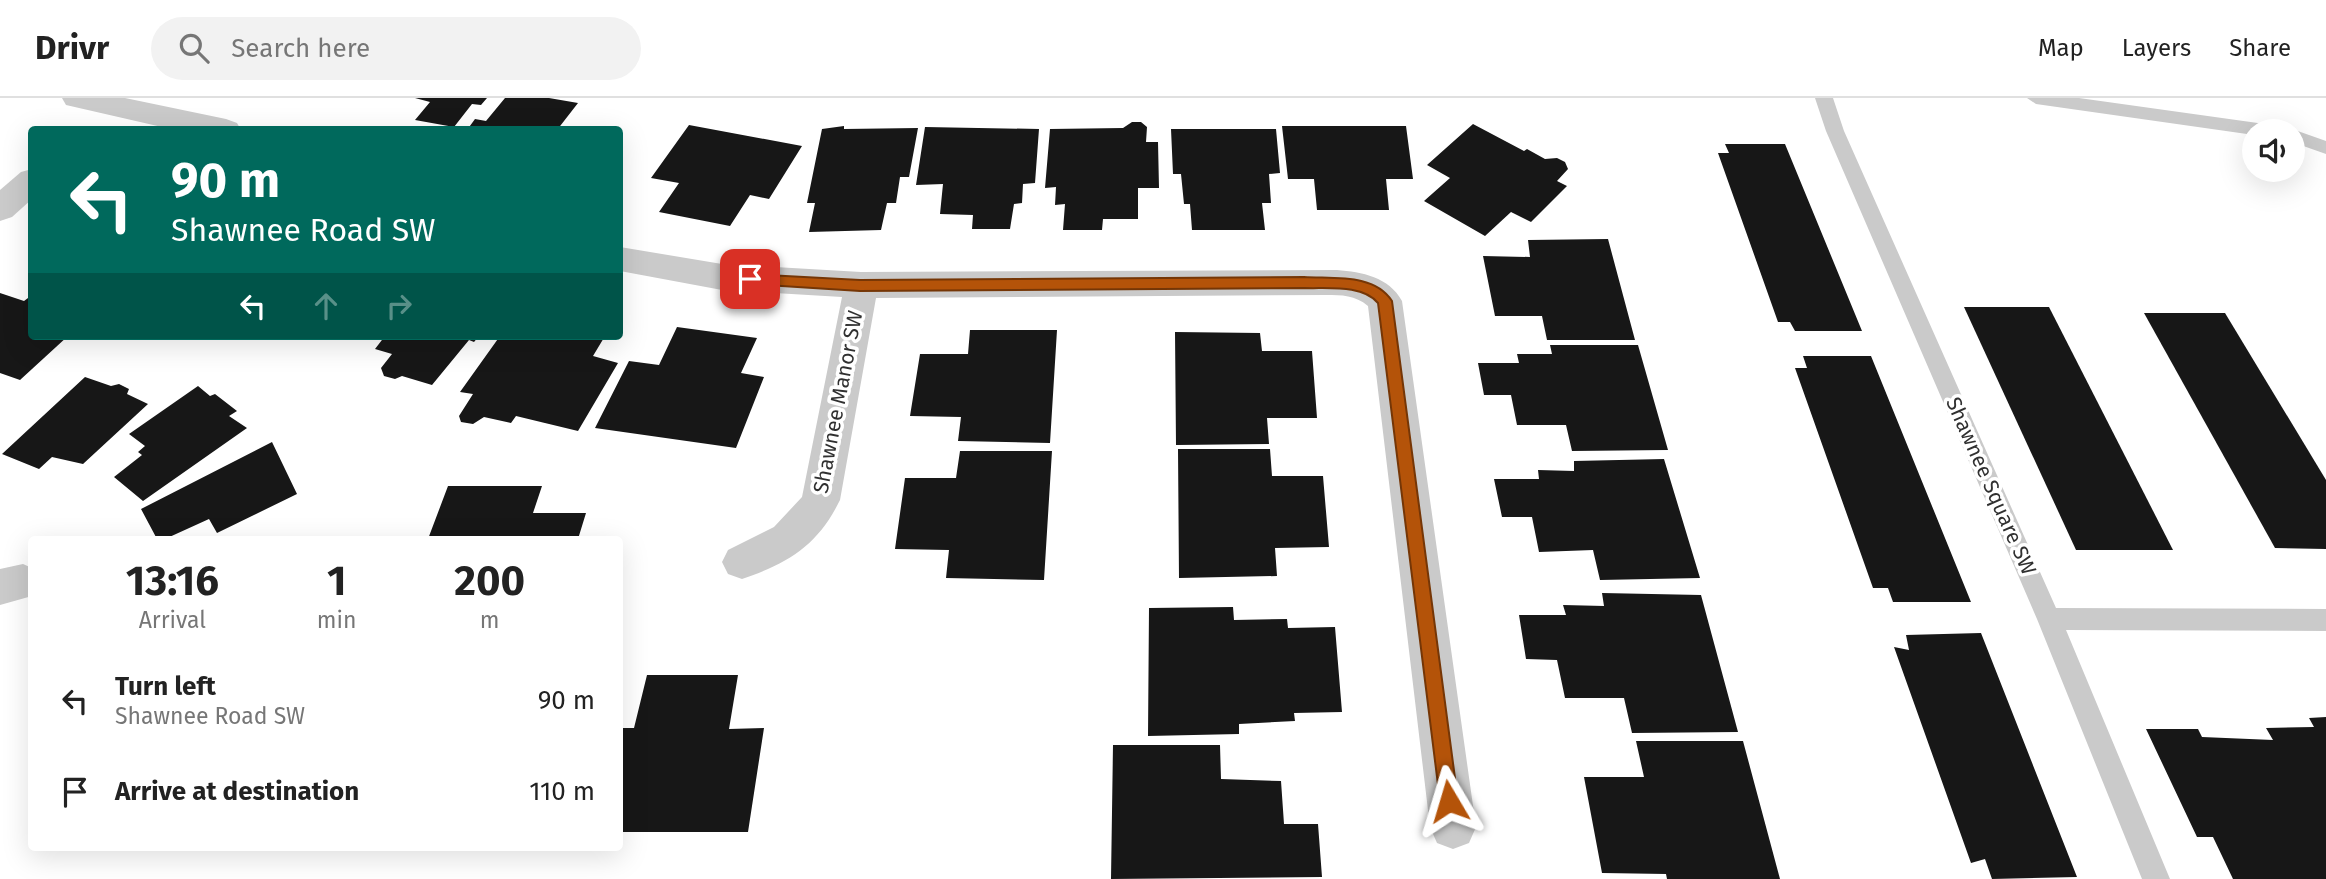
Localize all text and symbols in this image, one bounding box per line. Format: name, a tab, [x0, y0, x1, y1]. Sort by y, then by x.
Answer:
search box	[151, 17, 641, 80]
text: Drivr	[35, 28, 109, 68]
icon: search	[175, 29, 213, 67]
text: Search here	[231, 33, 370, 64]
text: Map	[2038, 34, 2084, 62]
text: Layers	[2122, 34, 2191, 62]
text: Share	[2229, 34, 2291, 62]
map controls	[2242, 119, 2305, 182]
button: sound	[2242, 119, 2305, 182]
text: 90 m	[171, 151, 280, 210]
icon: left	[56, 154, 147, 245]
text: Shawnee Road SW	[171, 211, 435, 249]
pin	[720, 249, 780, 309]
icon: arrive	[731, 260, 769, 298]
icon: left	[234, 287, 272, 325]
icon: ahead	[307, 287, 345, 325]
icon: right	[380, 287, 418, 325]
street label: Shawnee Manor SW	[808, 308, 868, 496]
street label: Shawnee Square SW	[1940, 393, 2042, 579]
text: 13:16	[126, 556, 219, 606]
text: 1	[327, 556, 346, 606]
text: 200	[454, 556, 525, 606]
text: Arrival	[139, 606, 206, 634]
text: min	[317, 606, 356, 634]
text: m	[480, 606, 500, 634]
text: Turn left	[115, 671, 216, 702]
icon: left	[56, 682, 94, 720]
text: 90 m	[538, 685, 595, 716]
text: Shawnee Road SW	[115, 702, 305, 730]
position arrow	[1412, 764, 1486, 838]
icon: arrive	[56, 773, 94, 811]
text: Arrive at destination	[115, 776, 359, 807]
text: 110 m	[529, 776, 595, 807]

